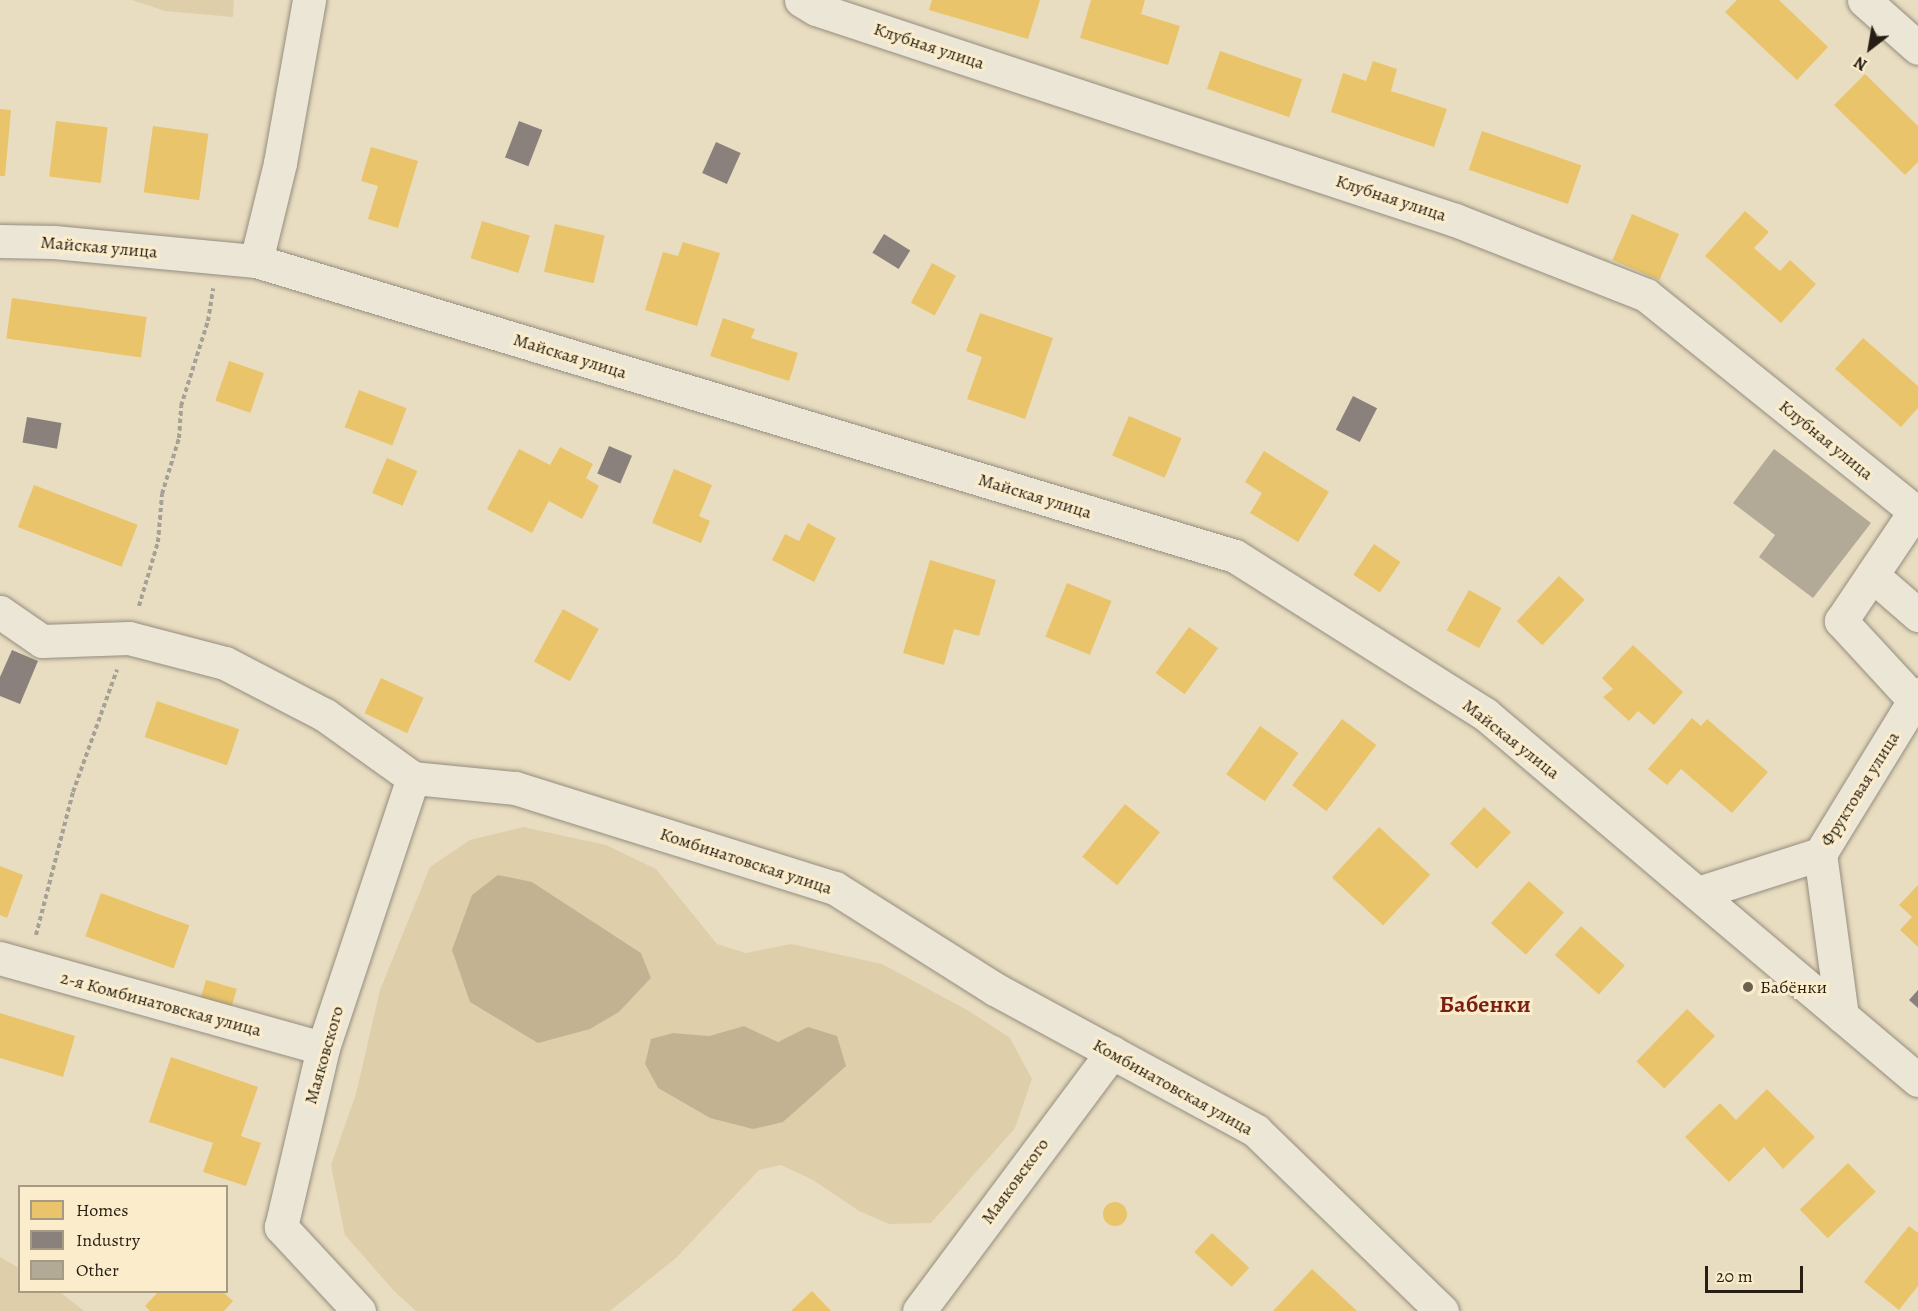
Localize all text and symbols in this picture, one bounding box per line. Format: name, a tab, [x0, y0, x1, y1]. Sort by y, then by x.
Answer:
street label: Клубная улица	[871, 18, 987, 74]
north arrow	[1840, 18, 1900, 78]
text: N	[1850, 51, 1871, 76]
street label: Клубная улица	[1333, 170, 1449, 226]
street label: Майская улица	[40, 231, 158, 263]
street label: Майская улица	[511, 329, 629, 383]
street label: Клубная улица	[1775, 395, 1877, 485]
street label: Майская улица	[976, 469, 1094, 523]
street label: Майская улица	[1458, 694, 1564, 784]
street label: Фруктовая улица	[1816, 728, 1904, 850]
street label: Комбинатовская улица	[657, 823, 835, 899]
street label: 2-я Комбинатовская улица	[58, 967, 264, 1041]
place label: Бабёнки	[1760, 976, 1827, 998]
marker: Бабёнки	[1741, 980, 1755, 994]
district label: Бабенки	[1439, 991, 1531, 1019]
street label: Маяковского	[300, 1003, 348, 1107]
street label: Комбинатовская улица	[1089, 1034, 1257, 1140]
street label: Маяковского	[977, 1134, 1053, 1228]
legend	[18, 1185, 228, 1293]
text: Homes	[76, 1198, 128, 1222]
text: Industry	[76, 1228, 140, 1252]
scale bar	[1708, 1254, 1806, 1292]
text: Other	[76, 1258, 119, 1282]
text: 20 m	[1716, 1264, 1753, 1288]

